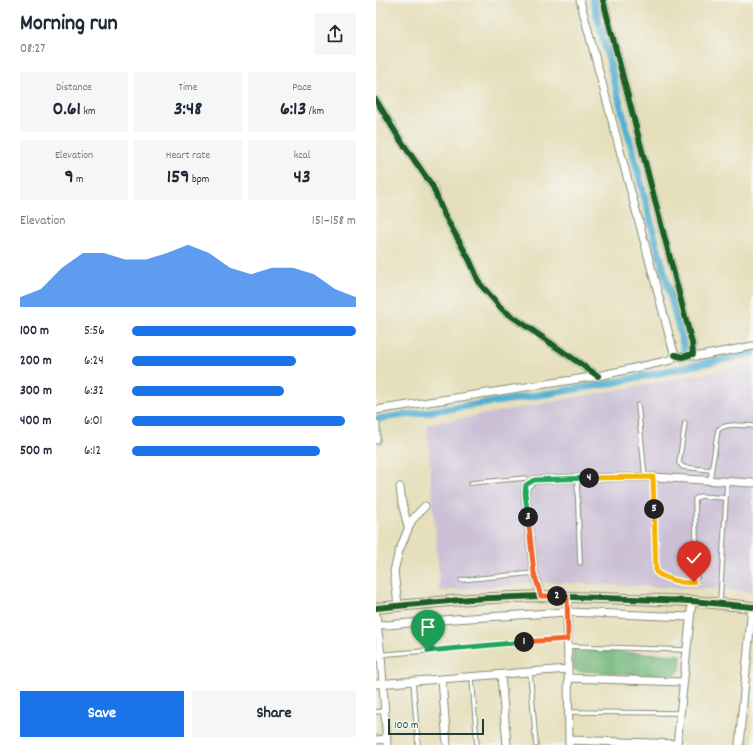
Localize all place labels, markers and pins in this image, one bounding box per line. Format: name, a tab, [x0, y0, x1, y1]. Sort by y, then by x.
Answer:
pin: 4	[579, 468, 599, 488]
pin: 5	[644, 499, 664, 519]
pin: 3	[518, 507, 538, 527]
pin	[677, 541, 711, 582]
pin: 2	[547, 586, 567, 606]
pin	[411, 610, 445, 651]
pin: 1	[514, 632, 534, 652]

